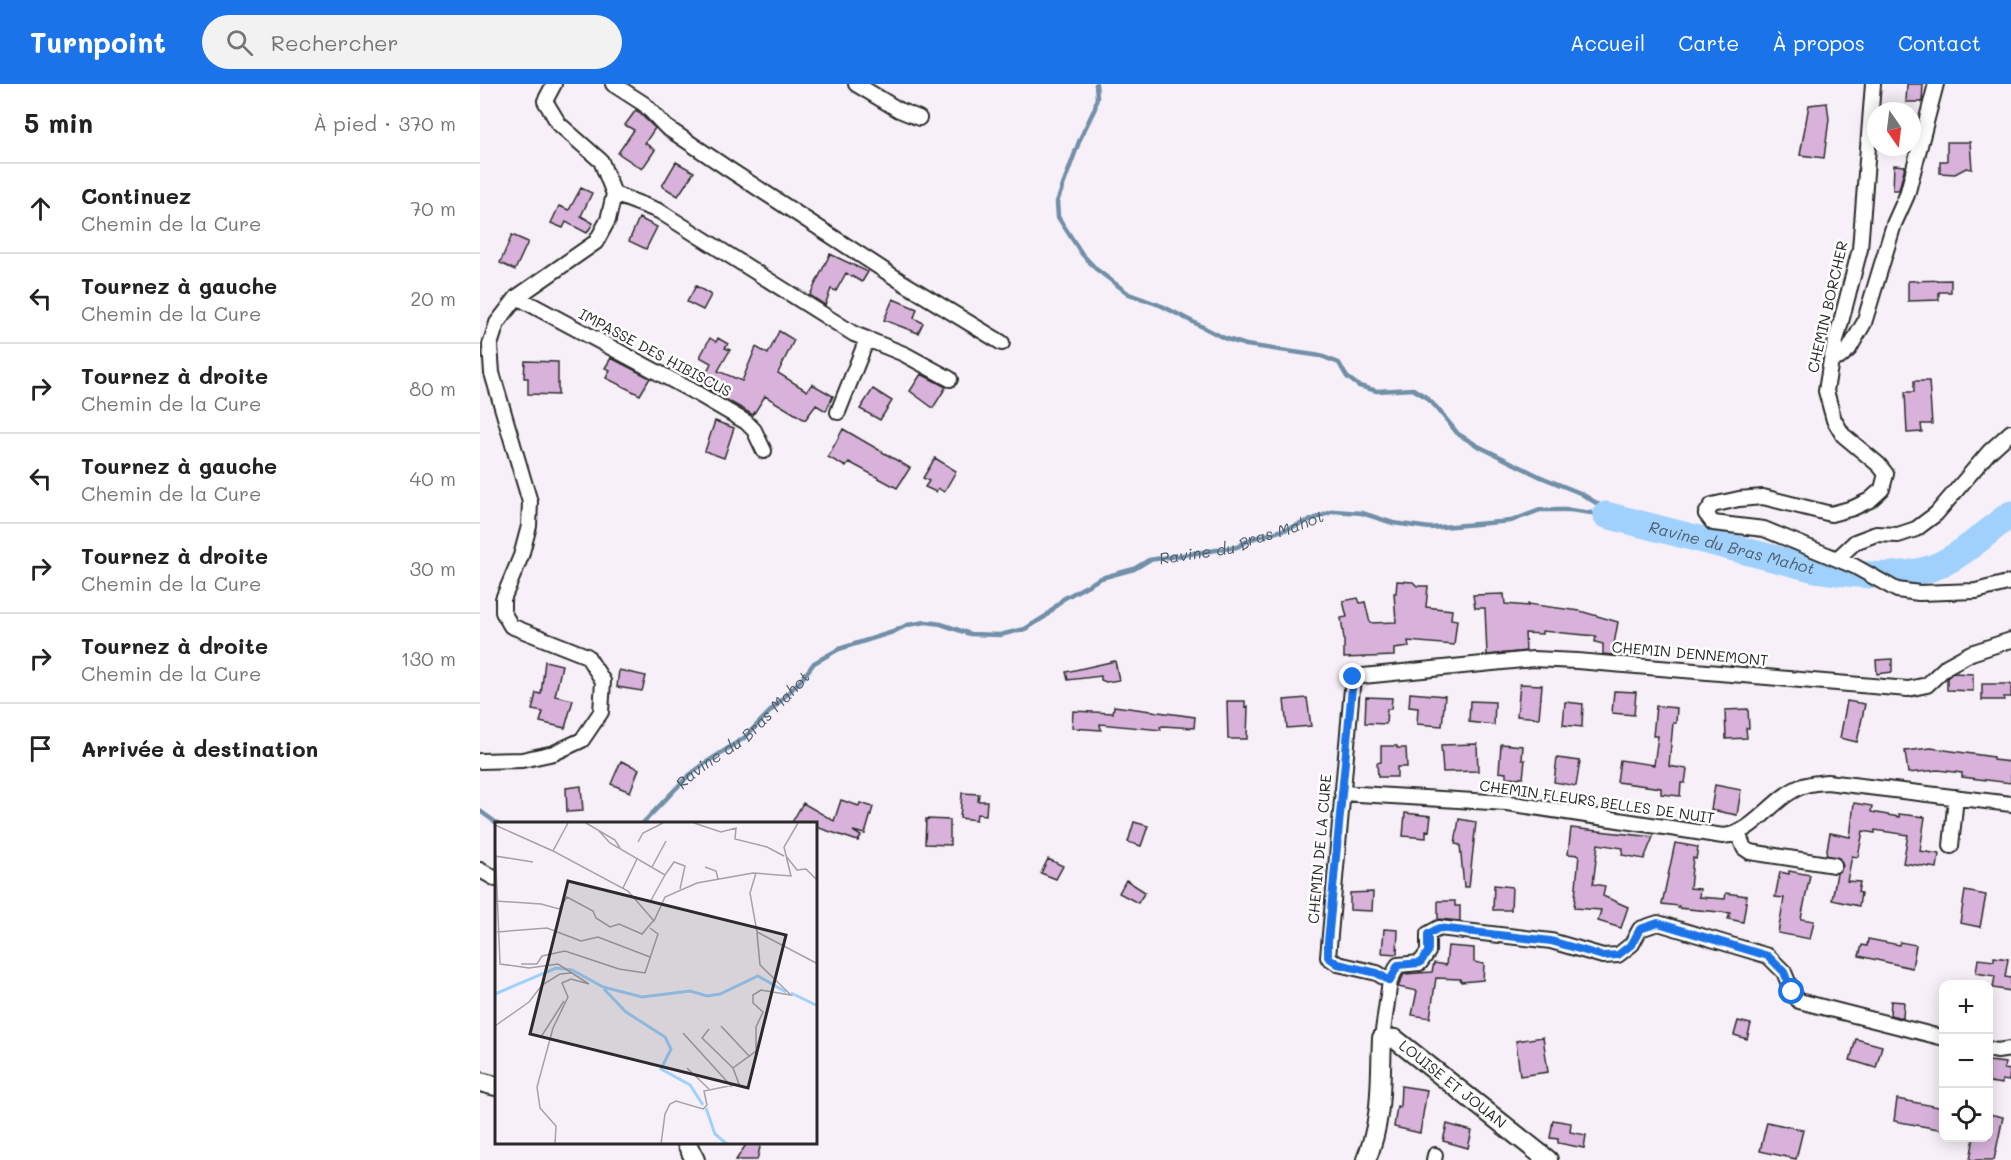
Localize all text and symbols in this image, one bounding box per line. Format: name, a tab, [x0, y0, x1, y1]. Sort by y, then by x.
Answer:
search box	[202, 15, 622, 69]
text: Turnpoint	[30, 24, 166, 60]
icon: search	[223, 26, 256, 59]
text: Rechercher	[271, 28, 399, 57]
text: Accueil	[1570, 29, 1645, 56]
text: Carte	[1678, 29, 1739, 56]
text: À propos	[1772, 29, 1865, 56]
text: Contact	[1898, 29, 1981, 56]
north arrow	[1867, 102, 1921, 156]
text: 5 min	[24, 106, 93, 140]
text: À pied · 370 m	[313, 110, 456, 136]
text: Continuez	[81, 181, 191, 210]
icon: ahead	[24, 192, 57, 225]
text: 70 m	[410, 195, 456, 221]
text: Chemin de la Cure	[81, 210, 261, 236]
street label: CHEMIN BORCHER	[1802, 239, 1852, 375]
text: Tournez à gauche	[81, 271, 277, 300]
icon: left	[24, 282, 57, 315]
text: 20 m	[410, 285, 456, 311]
text: Chemin de la Cure	[81, 300, 261, 326]
street label: IMPASSE DES HIBISCUS	[576, 303, 735, 401]
text: Tournez à droite	[81, 361, 268, 390]
icon: right	[24, 372, 57, 405]
text: 80 m	[409, 375, 456, 401]
text: Chemin de la Cure	[81, 390, 261, 416]
text: Tournez à gauche	[81, 451, 277, 480]
icon: left	[24, 462, 57, 495]
text: 40 m	[410, 465, 456, 491]
text: Chemin de la Cure	[81, 480, 261, 506]
water label: Ravine du Bras Mahot	[1157, 505, 1327, 568]
water label: Ravine du Bras Mahot	[1647, 516, 1817, 579]
text: Tournez à droite	[81, 541, 268, 570]
icon: right	[24, 552, 57, 585]
text: 30 m	[410, 555, 456, 581]
text: Chemin de la Cure	[81, 570, 261, 596]
text: Tournez à droite	[81, 631, 268, 660]
street label: CHEMIN DENNEMONT	[1611, 636, 1769, 670]
icon: right	[24, 642, 57, 675]
text: 130 m	[401, 645, 456, 671]
text: Chemin de la Cure	[81, 660, 261, 686]
route end	[1339, 663, 1365, 689]
water label: Ravine du Bras Mahot	[670, 667, 814, 793]
icon: arrive	[24, 732, 57, 765]
text: Arrivée à destination	[81, 734, 318, 763]
street label: CHEMIN DE LA CURE	[1303, 773, 1336, 925]
street label: CHEMIN FLEURS BELLES DE NUIT	[1478, 775, 1716, 827]
inset map	[495, 822, 818, 1145]
route start	[1778, 978, 1804, 1004]
map controls	[1939, 980, 1993, 1142]
button: +	[1939, 980, 1993, 1034]
button: −	[1939, 1034, 1993, 1088]
street label: LOUISE ET JOUAN	[1395, 1035, 1511, 1132]
button: locate	[1939, 1088, 1993, 1142]

